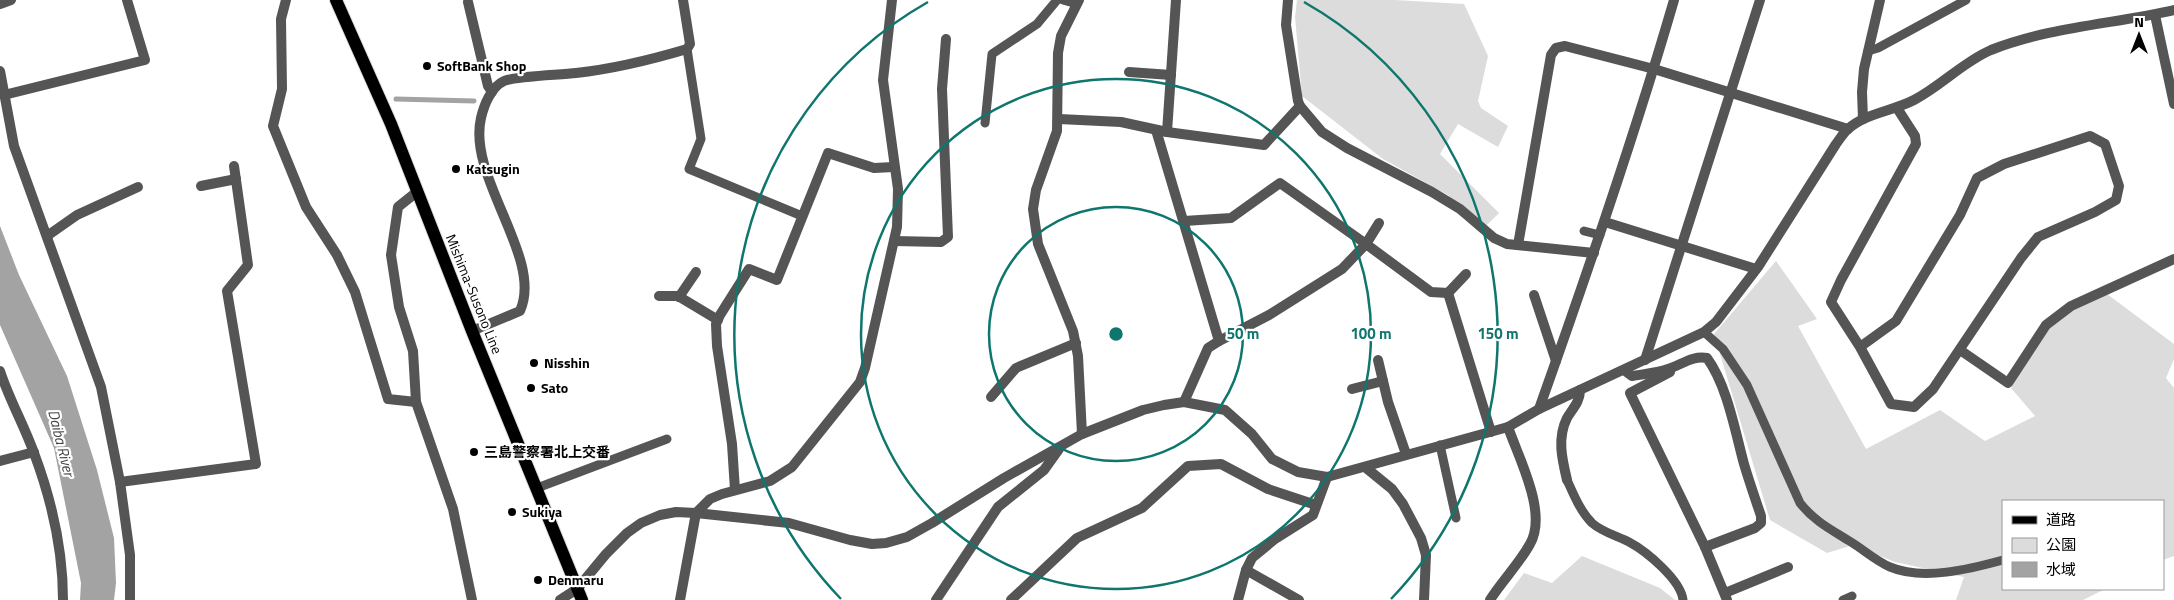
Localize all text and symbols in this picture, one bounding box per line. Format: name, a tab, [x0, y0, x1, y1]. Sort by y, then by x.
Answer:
north arrow	[2114, 10, 2164, 60]
text: N	[2134, 11, 2144, 32]
place label: SoftBank Shop	[437, 55, 527, 76]
marker: SoftBank Shop	[421, 60, 433, 72]
place label: Katsugin	[466, 158, 520, 179]
marker: Katsugin	[450, 163, 462, 175]
street label: Mishima-Susono Line	[441, 231, 508, 357]
text: 50 m	[1227, 322, 1259, 345]
text: 100 m	[1350, 322, 1392, 345]
text: 150 m	[1477, 322, 1519, 345]
centre of rings	[1107, 325, 1125, 343]
place label: Nisshin	[544, 352, 590, 373]
marker: Nisshin	[528, 357, 540, 369]
place label: Sato	[541, 377, 568, 398]
marker: Sato	[525, 382, 537, 394]
water label: Daiba River	[42, 407, 81, 481]
place label: 三島警察署北上交番	[484, 441, 610, 462]
marker: 三島警察署北上交番	[468, 446, 480, 458]
legend	[2002, 500, 2164, 590]
place label: Sukiya	[522, 501, 562, 522]
marker: Sukiya	[506, 506, 518, 518]
text: 道路	[2046, 508, 2076, 531]
text: 公園	[2046, 533, 2076, 556]
text: 水域	[2046, 558, 2076, 581]
place label: Denmaru	[548, 569, 604, 590]
marker: Denmaru	[532, 574, 544, 586]

